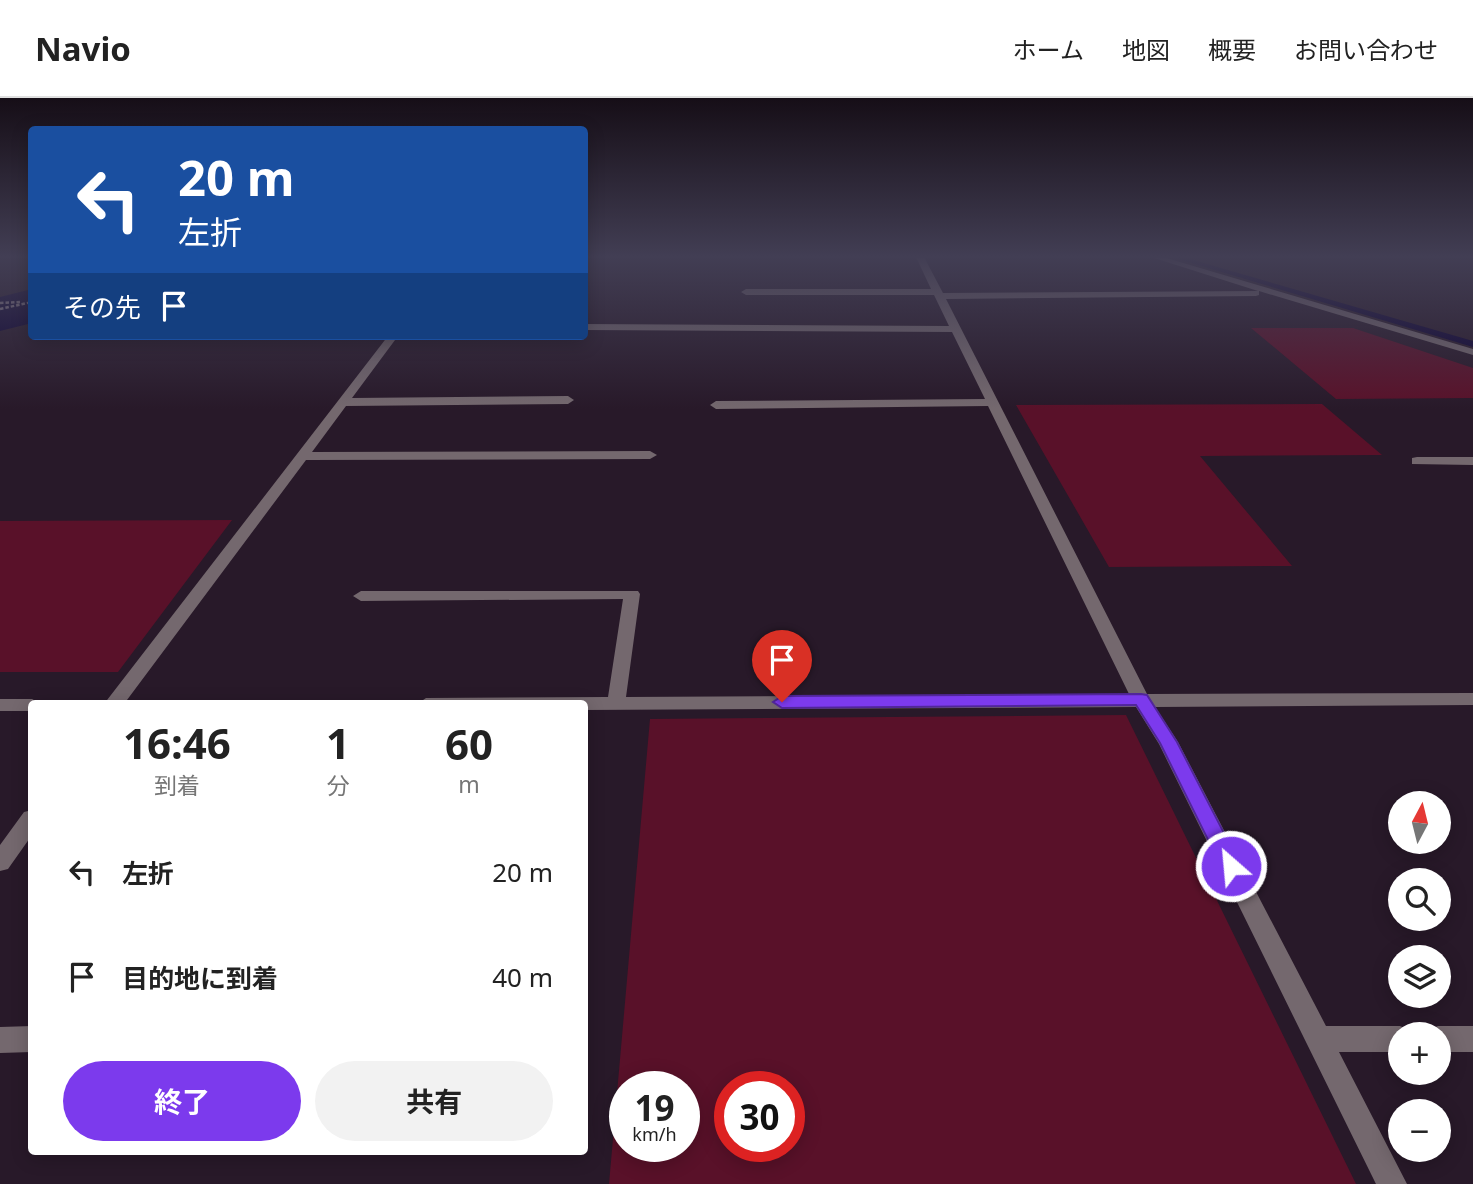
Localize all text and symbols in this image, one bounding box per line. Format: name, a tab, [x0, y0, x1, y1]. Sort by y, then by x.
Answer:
text: Navio	[35, 26, 131, 71]
text: ホーム	[1013, 33, 1084, 66]
text: 地図	[1122, 33, 1170, 66]
text: 概要	[1208, 33, 1256, 66]
text: お問い合わせ	[1294, 33, 1438, 66]
text: 20 m	[178, 144, 295, 210]
icon: left	[63, 154, 154, 245]
text: 左折	[178, 210, 242, 253]
icon: arrive	[155, 287, 193, 325]
text: その先	[63, 289, 141, 325]
pin	[752, 630, 812, 702]
icon: arrive	[763, 641, 801, 679]
text: 16:46	[123, 714, 231, 771]
text: 1	[326, 714, 350, 771]
text: 60	[445, 715, 493, 772]
text: m	[458, 768, 480, 800]
text: 到着	[154, 769, 200, 801]
text: 分	[326, 769, 349, 801]
north arrow	[1388, 791, 1451, 854]
map controls	[1388, 791, 1451, 1162]
position arrow	[1194, 829, 1268, 903]
icon: left	[63, 853, 101, 891]
text: 20 m	[492, 854, 553, 890]
text: 左折	[122, 855, 174, 891]
button: search	[1388, 868, 1451, 931]
button: layers	[1388, 945, 1451, 1008]
icon: arrive	[63, 958, 101, 996]
text: 40 m	[492, 959, 553, 995]
text: 目的地に到着	[122, 960, 278, 996]
button: +	[1388, 1022, 1451, 1085]
button: 終了	[63, 1061, 301, 1141]
button: 共有	[315, 1061, 553, 1141]
speed limit sign: 30	[714, 1071, 805, 1162]
text: 19	[634, 1084, 675, 1131]
button: −	[1388, 1099, 1451, 1162]
text: km/h	[632, 1122, 677, 1146]

